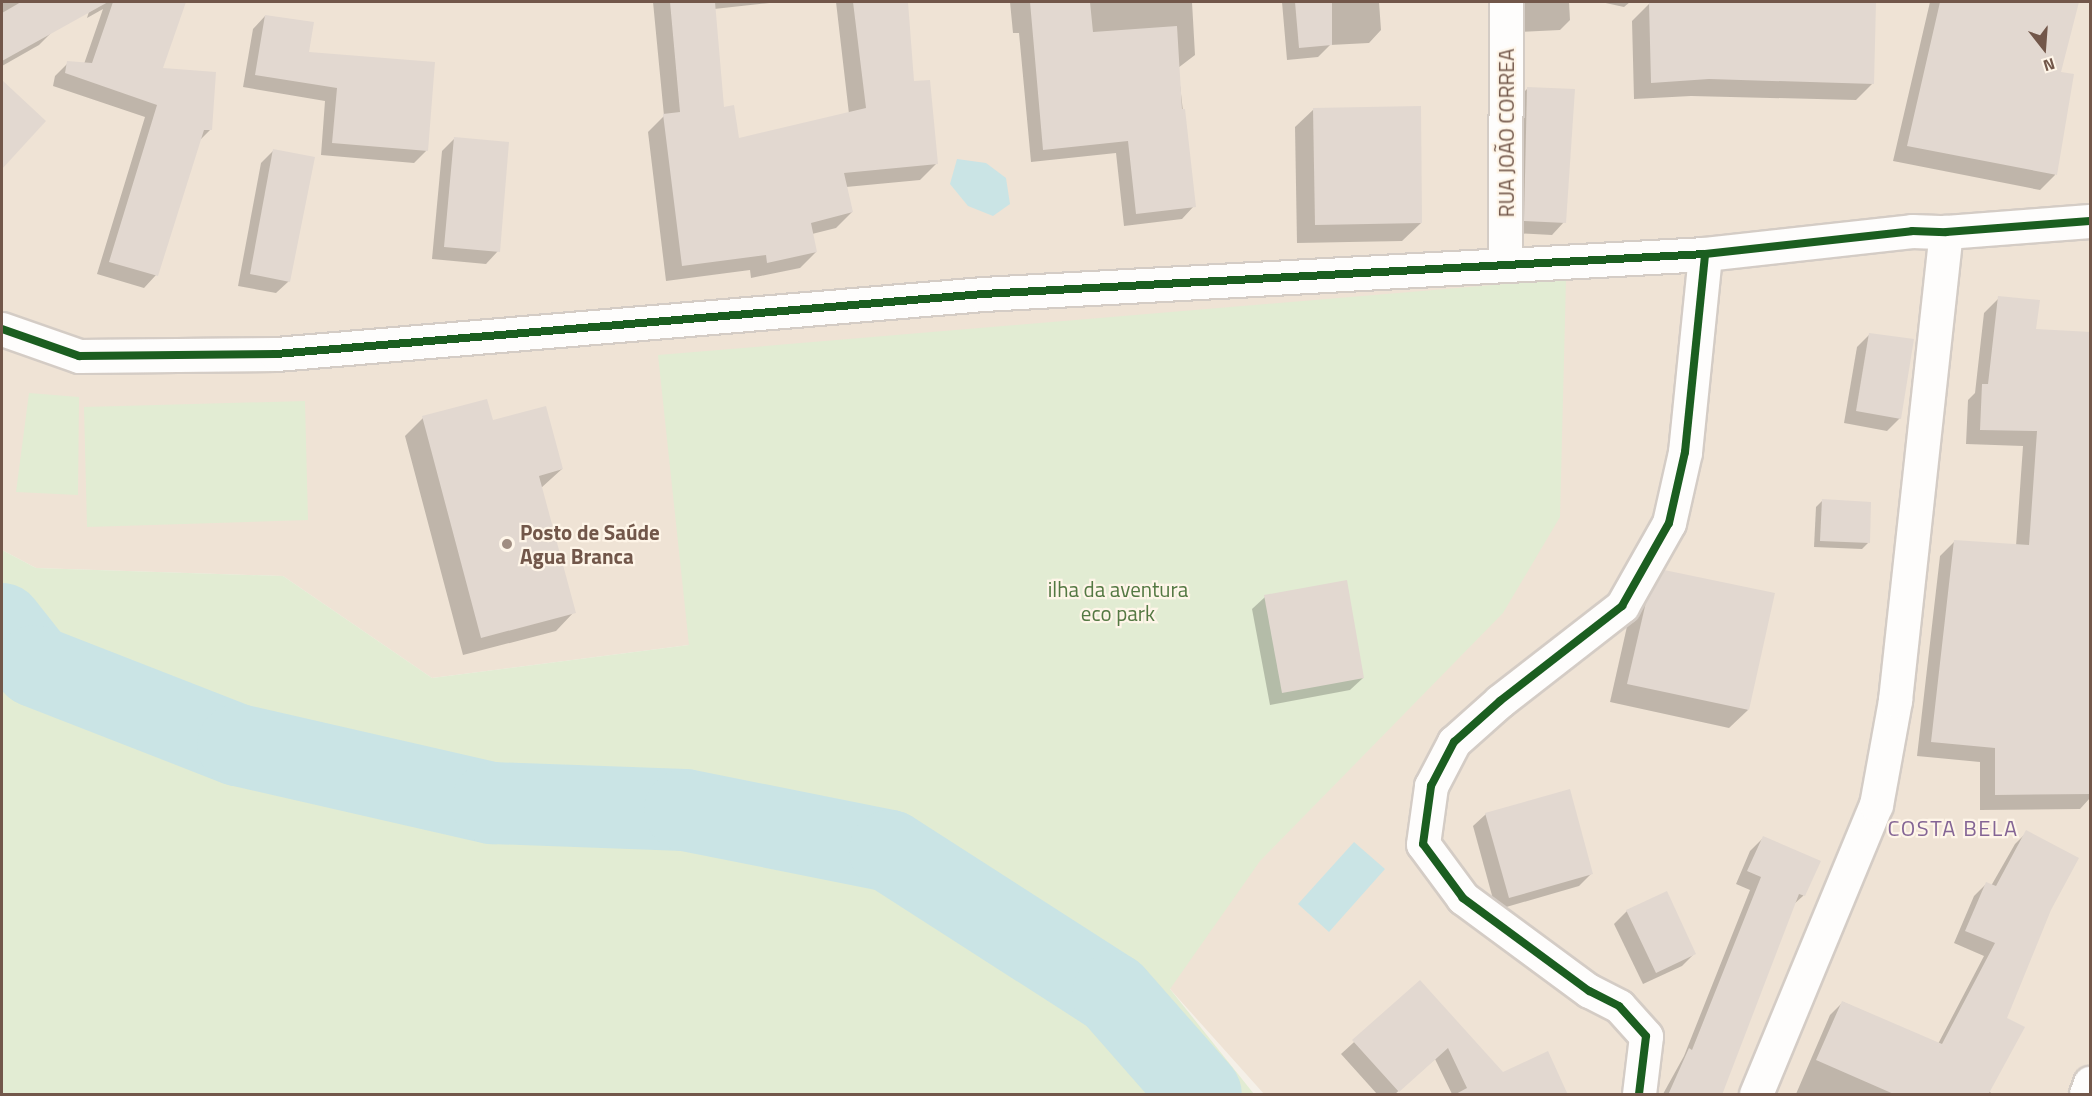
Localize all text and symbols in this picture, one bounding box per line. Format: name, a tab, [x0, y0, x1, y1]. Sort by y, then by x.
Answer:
north arrow	[2014, 18, 2074, 78]
street label: RUA JOÃO CORREA	[1493, 49, 1519, 217]
text: N	[2040, 52, 2058, 78]
place label: Posto de Saúde Agua Branca	[520, 519, 660, 569]
marker: Posto de Saúde Agua Branca	[498, 535, 516, 553]
park label: ilha da aventura eco park	[1048, 576, 1188, 626]
district label: COSTA BELA	[1887, 816, 2019, 842]

